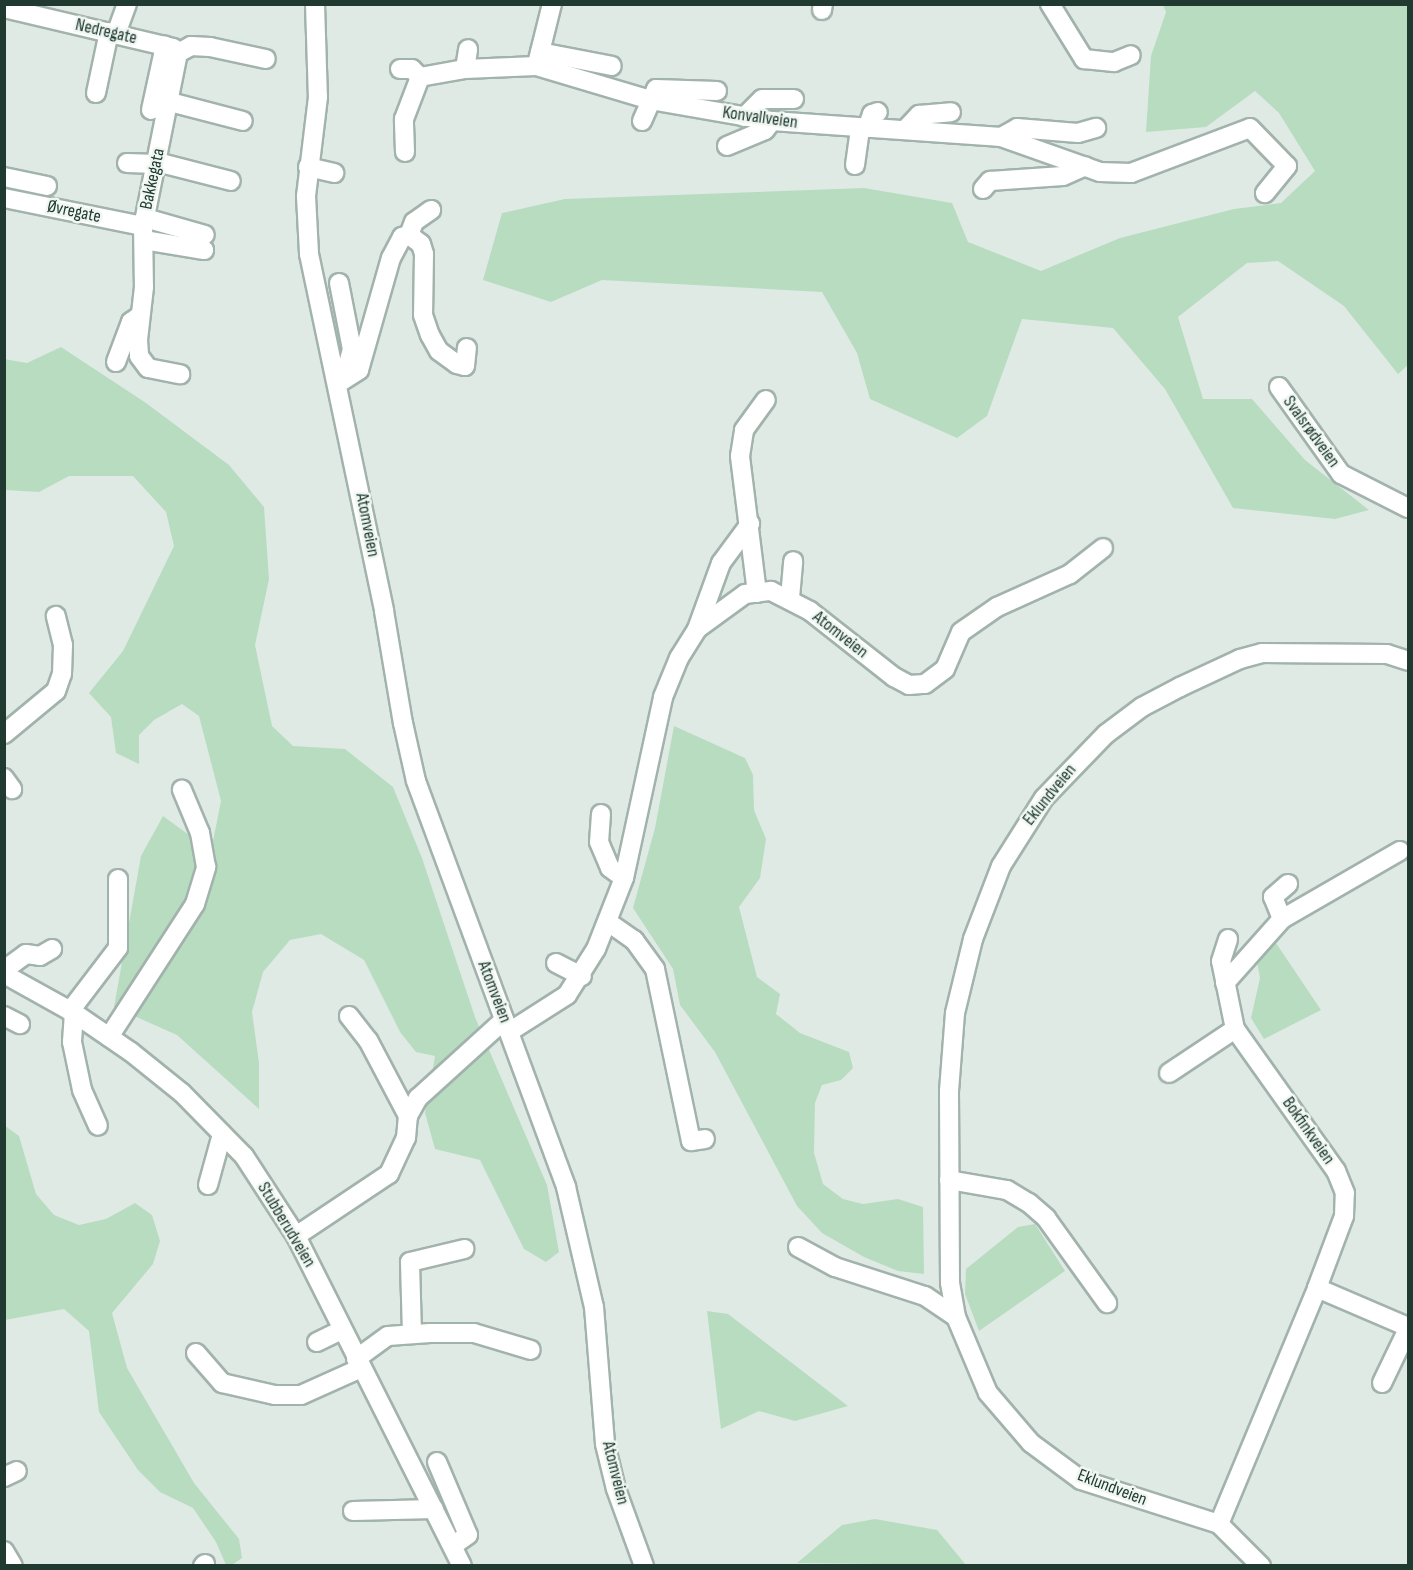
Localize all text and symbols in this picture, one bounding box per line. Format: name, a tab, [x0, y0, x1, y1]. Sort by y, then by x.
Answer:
street label: Nedregate	[73, 14, 139, 50]
street label: Konvallveien	[721, 102, 799, 134]
street label: Bakkegata	[136, 146, 170, 212]
street label: Øvregate	[45, 196, 103, 228]
street label: Svalsrødveien	[1278, 392, 1344, 472]
street label: Atomveien	[350, 491, 384, 559]
street label: Atomveien	[808, 607, 872, 663]
street label: Eklundveien	[1019, 760, 1081, 830]
street label: Atomveien	[472, 958, 516, 1026]
street label: Bokfinkveien	[1277, 1093, 1339, 1169]
street label: Stubberudveien	[252, 1179, 320, 1271]
street label: Atomveien	[597, 1439, 633, 1507]
street label: Eklundveien	[1074, 1465, 1150, 1511]

